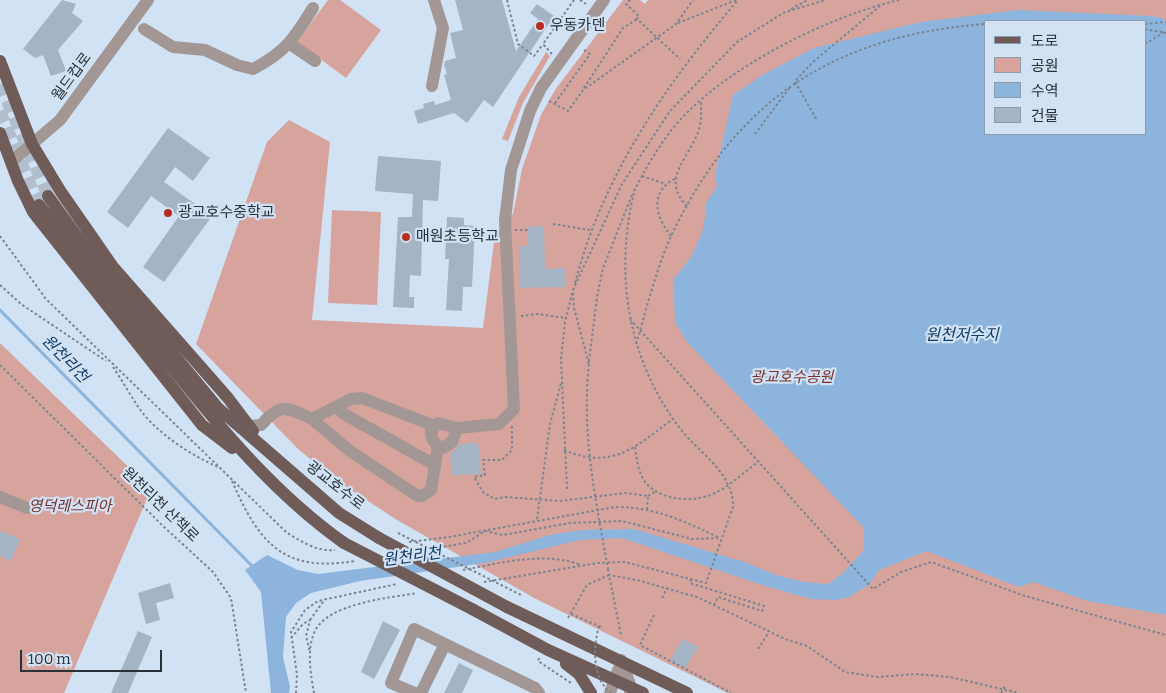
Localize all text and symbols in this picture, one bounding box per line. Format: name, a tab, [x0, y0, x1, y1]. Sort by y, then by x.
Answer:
place label: 우동카덴	[550, 17, 605, 35]
marker: 우동카덴	[534, 20, 546, 32]
legend	[984, 20, 1146, 135]
text: 도로	[1031, 32, 1059, 50]
street label: 월드컵로	[48, 49, 96, 105]
text: 공원	[1031, 57, 1059, 75]
text: 수역	[1031, 82, 1059, 100]
text: 건물	[1031, 107, 1059, 125]
place label: 광교호수중학교	[178, 204, 275, 222]
marker: 광교호수중학교	[162, 207, 174, 219]
place label: 매원초등학교	[416, 228, 499, 246]
marker: 매원초등학교	[400, 231, 412, 243]
water label: 원천저수지	[925, 326, 999, 346]
water label: 원천리천	[38, 331, 92, 387]
park label: 광교호수공원	[751, 369, 833, 387]
street label: 광교호수로	[302, 458, 368, 514]
street label: 원천리천 산책로	[118, 464, 202, 546]
park label: 영덕레스피아	[29, 498, 111, 516]
water label: 원천리천	[382, 543, 442, 571]
scale bar	[22, 640, 165, 672]
text: 100 m	[28, 650, 71, 668]

